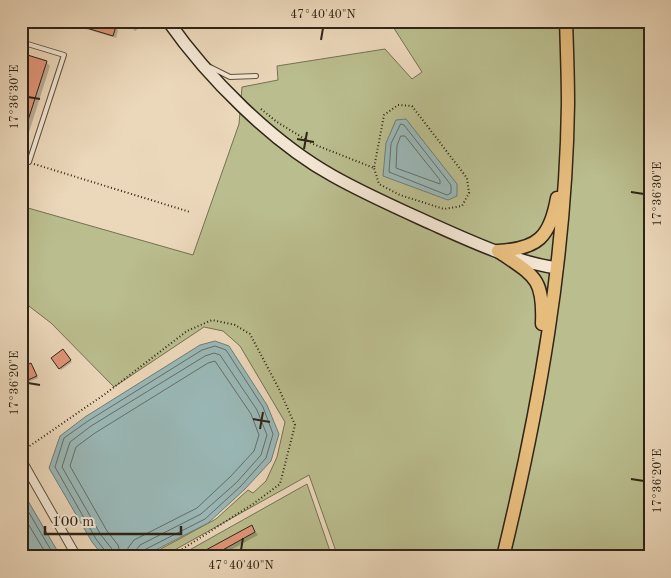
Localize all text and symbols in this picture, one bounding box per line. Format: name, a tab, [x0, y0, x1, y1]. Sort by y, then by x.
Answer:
text: 47°40'40"N	[290, 9, 356, 21]
text: 17°36'30"E	[9, 65, 21, 129]
text: 17°36'30"E	[652, 162, 664, 226]
text: 17°36'20"E	[9, 351, 21, 415]
text: 17°36'20"E	[652, 449, 664, 513]
scale bar	[45, 503, 181, 535]
text: 100 m	[52, 515, 94, 530]
text: 47°40'40"N	[208, 560, 274, 572]

